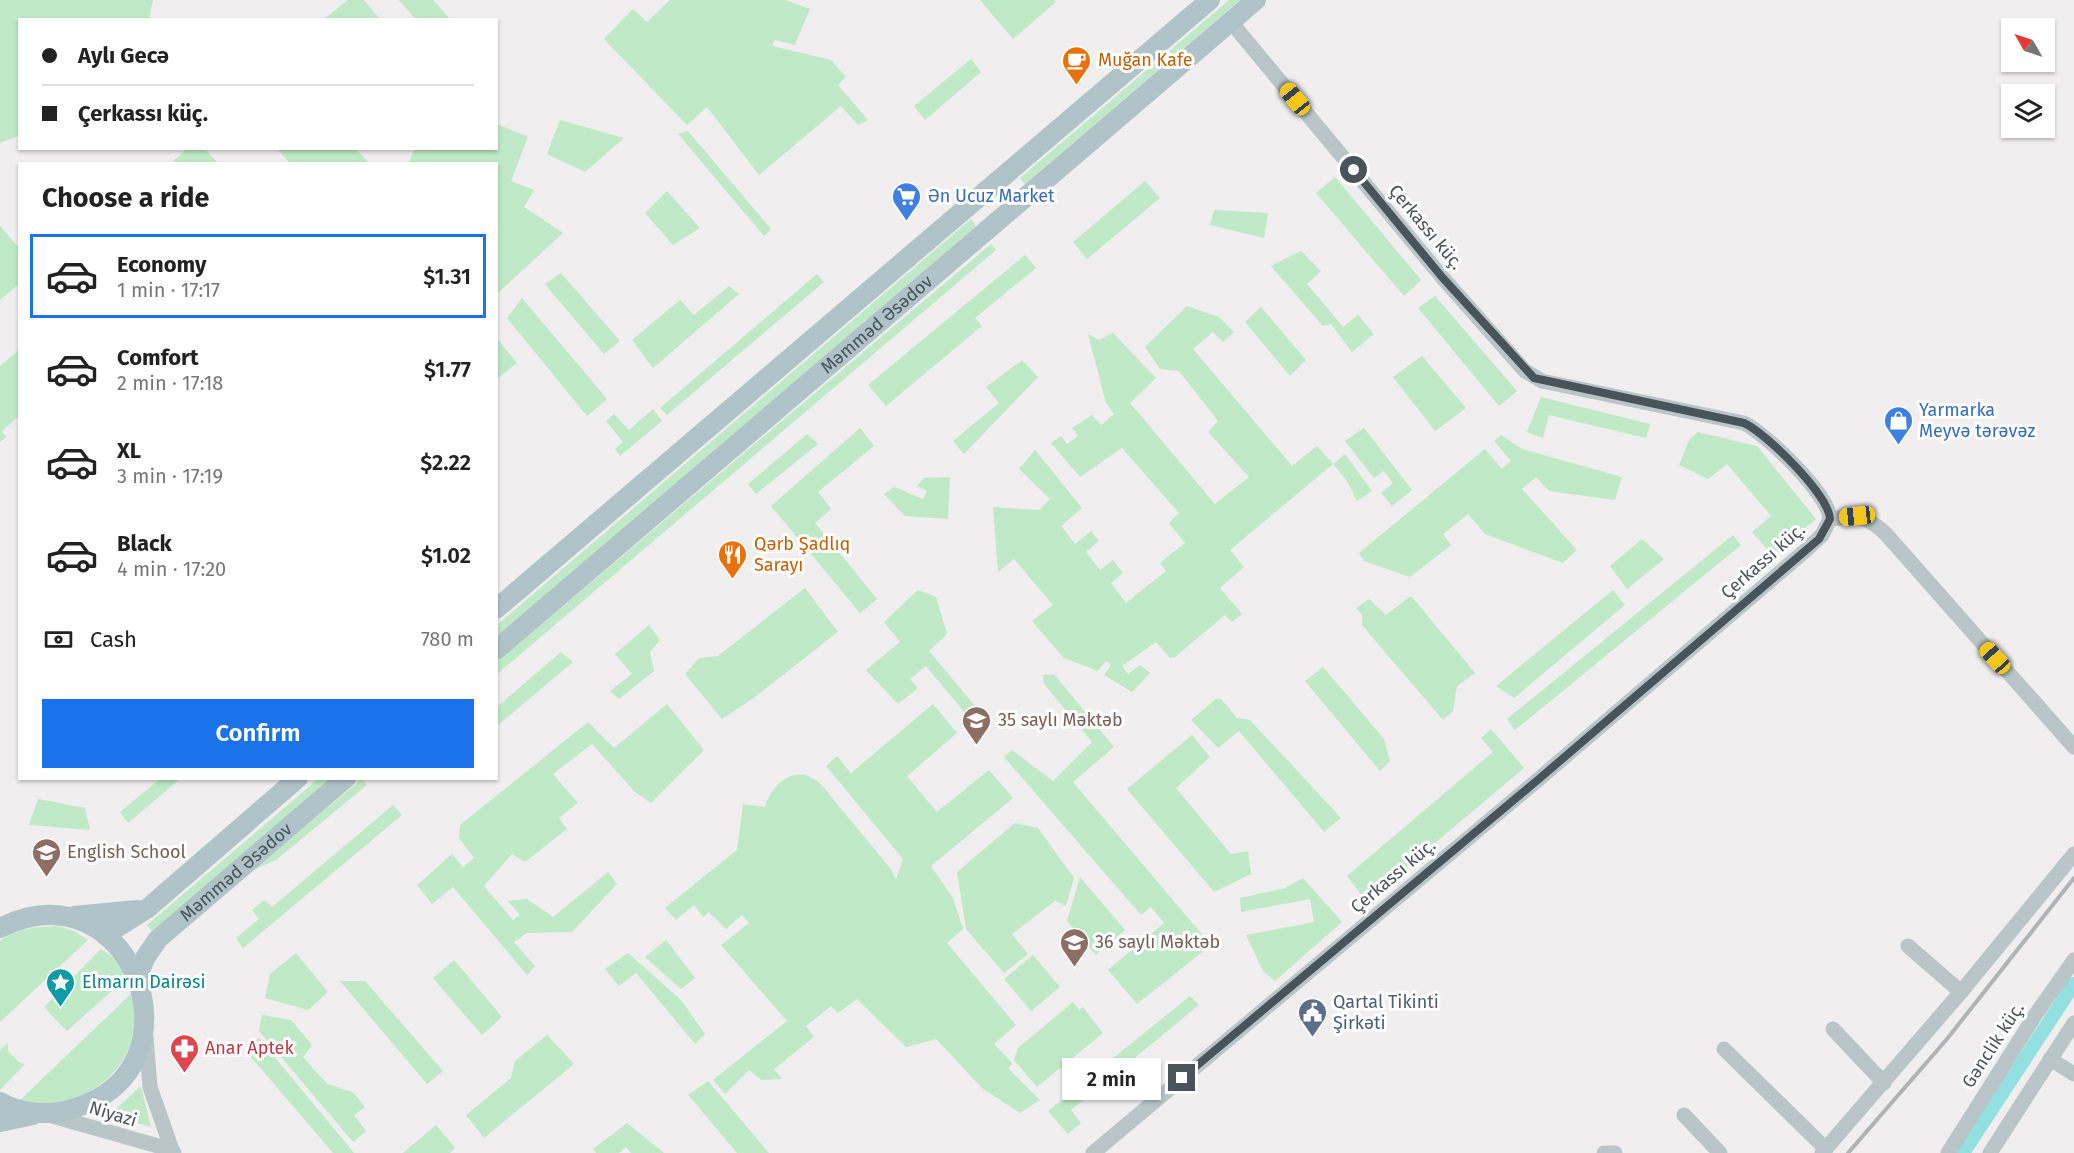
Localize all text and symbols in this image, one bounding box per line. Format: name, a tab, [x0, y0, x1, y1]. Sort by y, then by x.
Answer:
north arrow	[2001, 18, 2055, 72]
map controls	[2001, 18, 2055, 138]
text: Aylı Gecə	[78, 42, 169, 69]
cafe icon: Muğan Kafe	[1061, 44, 1093, 86]
place label: Muğan Kafe	[1098, 49, 1193, 71]
car	[1277, 79, 1313, 119]
button: layers	[2001, 84, 2055, 138]
text: Çerkassı küç.	[78, 100, 208, 127]
route start	[1340, 156, 1367, 183]
supermarket icon: Ən Ucuz Market	[891, 180, 923, 222]
street label: Çerkassı küç.	[1384, 180, 1468, 274]
text: Choose a ride	[42, 182, 209, 214]
place label: Ən Ucuz Market	[928, 185, 1055, 207]
icon: car	[45, 249, 99, 303]
text: Economy	[117, 251, 206, 278]
text: $1.31	[423, 263, 471, 290]
street label: Məmməd Əsədov	[816, 270, 937, 378]
text: 1 min · 17:17	[117, 278, 220, 302]
icon: car	[45, 342, 99, 396]
text: Comfort	[117, 344, 198, 371]
text: $1.77	[424, 356, 471, 383]
text: 2 min · 17:18	[117, 371, 223, 395]
place label: Yarmarka Meyvә tәrәvәz	[1919, 399, 2035, 442]
shop icon: Yarmarka Meyvә tәrәvәz	[1882, 404, 1914, 446]
icon: car	[45, 435, 99, 489]
text: XL	[117, 437, 141, 464]
text: $2.22	[420, 449, 471, 476]
text: 3 min · 17:19	[117, 464, 223, 488]
car	[1838, 505, 1876, 527]
street label: Çerkassı küç.	[1716, 519, 1810, 603]
icon: car	[45, 528, 99, 582]
text: Black	[117, 530, 172, 557]
place label: Qәrb Şadlıq Sarayı	[754, 533, 850, 576]
restaurant icon: Qәrb Şadlıq Sarayı	[717, 538, 749, 580]
text: $1.02	[421, 542, 471, 569]
text: 4 min · 17:20	[117, 557, 226, 581]
icon: cash	[42, 623, 75, 656]
text: Cash	[90, 626, 137, 653]
text: 780 m	[421, 627, 474, 651]
car	[1976, 639, 2014, 677]
button: Confirm	[42, 699, 474, 768]
school or university icon: 35 saylı Məktəb	[961, 704, 993, 746]
place label: 35 saylı Məktəb	[998, 709, 1123, 731]
street label: Məmməd Əsədov	[175, 818, 297, 926]
street label: Çerkassı küç.	[1346, 834, 1440, 918]
school or university icon: English School	[30, 836, 62, 878]
place label: English School	[67, 841, 186, 863]
school or university icon: 36 saylı Məktəb	[1058, 926, 1090, 968]
place label: 36 saylı Məktəb	[1095, 931, 1220, 953]
place icon: Elmarın Dairəsi	[45, 966, 77, 1008]
place label: Elmarın Dairəsi	[82, 971, 205, 993]
place label: Qartal Tikinti Şirkәti	[1333, 991, 1439, 1034]
public building icon: Qartal Tikinti Şirkәti	[1296, 996, 1328, 1038]
street label: Gənclik küç.	[1957, 998, 2029, 1092]
pharmacy icon: Anar Aptek	[168, 1032, 200, 1074]
place label: Anar Aptek	[205, 1037, 294, 1059]
callout: 2 min	[1062, 1057, 1161, 1099]
route end	[1168, 1064, 1195, 1091]
text: 2 min	[1087, 1067, 1136, 1091]
street label: Niyazi	[87, 1096, 139, 1132]

